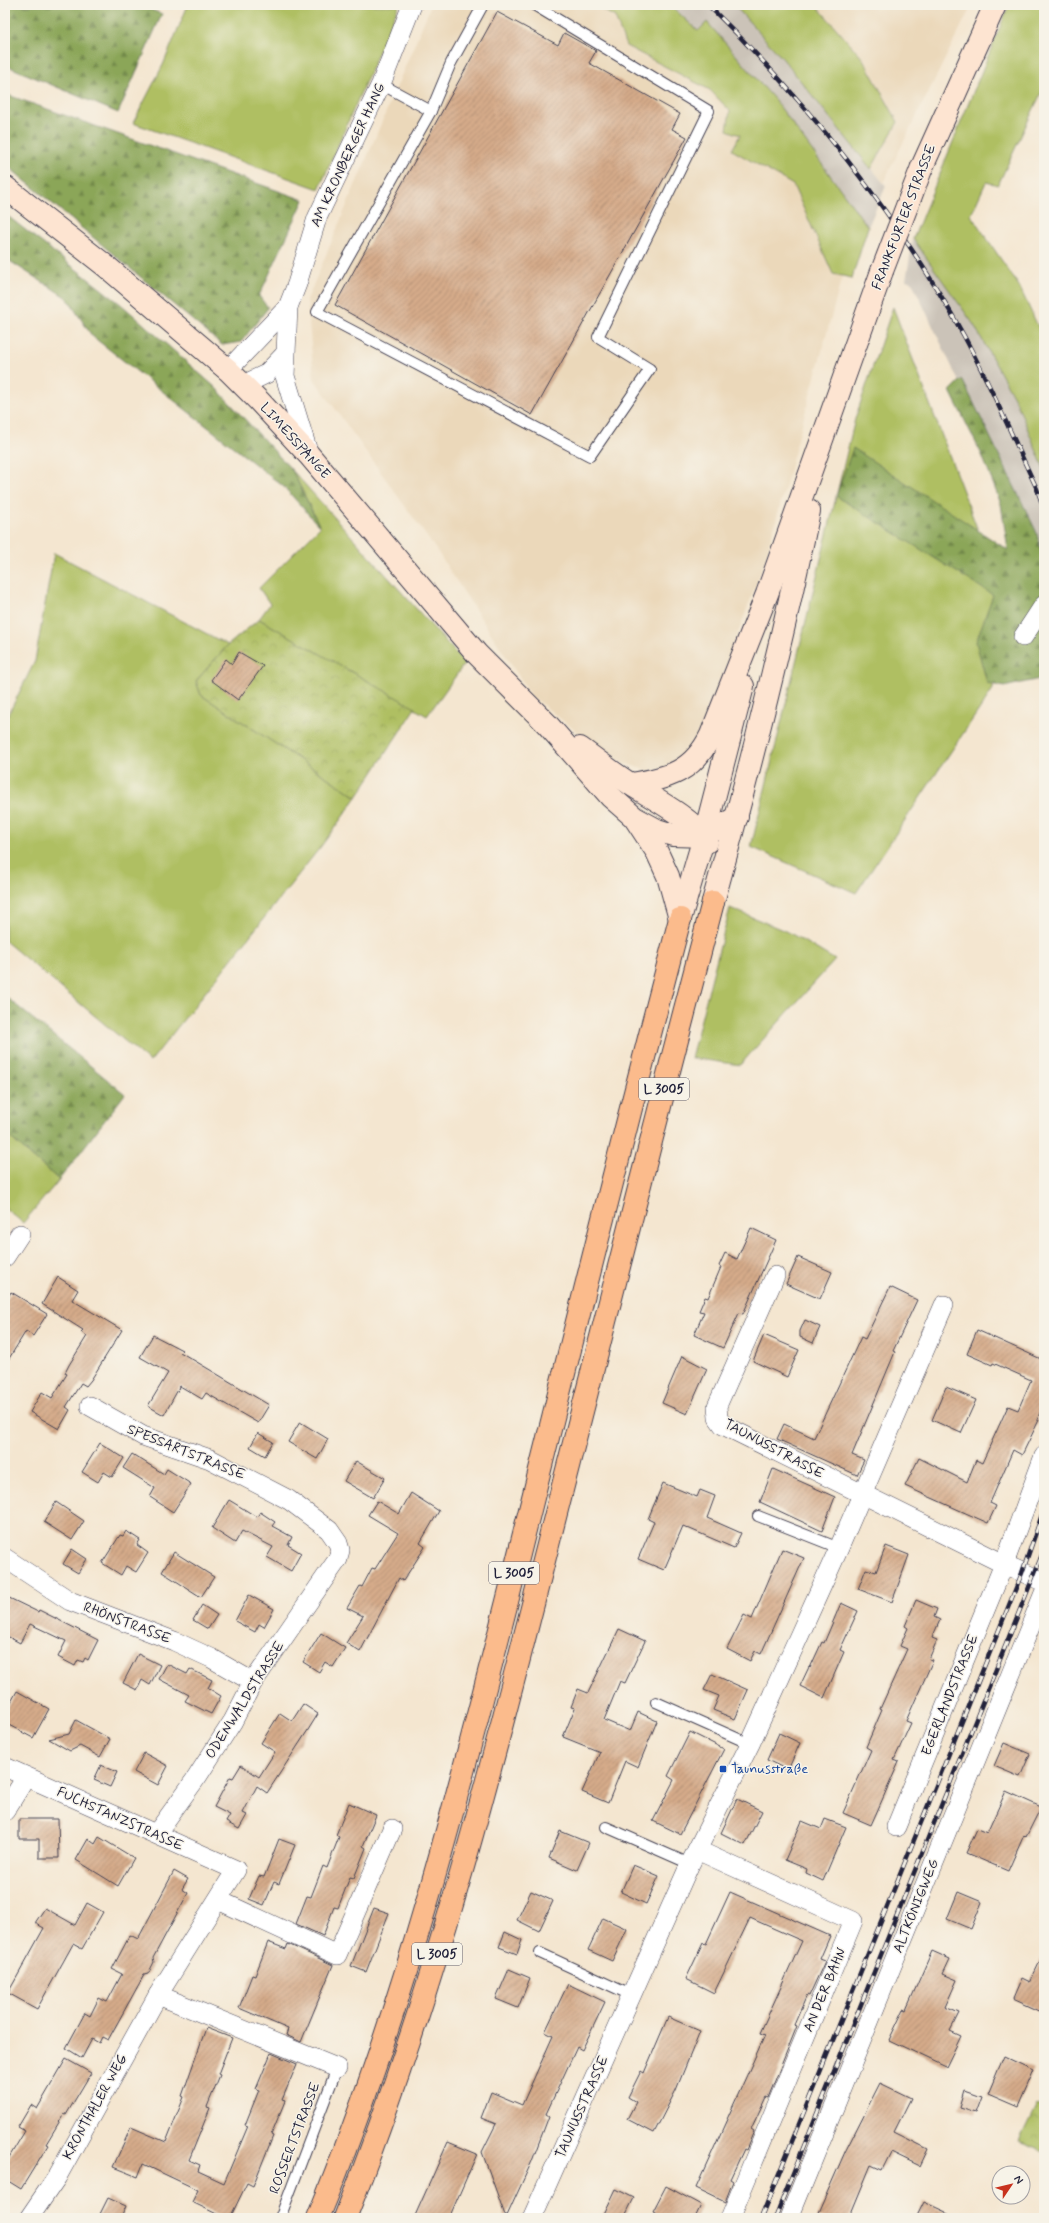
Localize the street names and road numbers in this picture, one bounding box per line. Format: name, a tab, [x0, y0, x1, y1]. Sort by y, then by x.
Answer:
street label: AM KRONBERGER HANG	[307, 80, 389, 230]
street label: FRANKFURTER STRASSE	[868, 142, 940, 292]
street label: LIMESSPANGE	[256, 399, 334, 483]
road number: L 3005	[639, 1078, 689, 1100]
street label: TAUNUSSTRASSE	[721, 1415, 827, 1483]
street label: SPESSARTSTRASSE	[124, 1420, 248, 1484]
road number: L 3005	[489, 1562, 539, 1584]
street label: RHÖNSTRASSE	[81, 1598, 173, 1648]
street label: EGERLANDSTRASSE	[917, 1632, 983, 1758]
street label: ODENWALDSTRASSE	[202, 1638, 289, 1762]
street label: FUCHSTANZSTRASSE	[54, 1783, 186, 1855]
street label: ALTKÖNIGWEG	[889, 1856, 943, 1956]
road number: L 3005	[412, 1943, 462, 1965]
street label: AN DER BAHN	[799, 1945, 851, 2035]
street label: KRONTHALER WEG	[59, 2051, 132, 2163]
street label: TAUNUSSTRASSE	[551, 2053, 613, 2161]
street label: ROSSERTSTRASSE	[265, 2079, 325, 2196]

